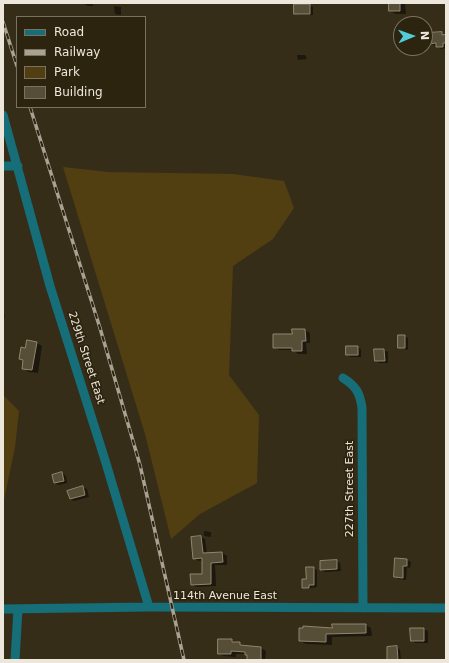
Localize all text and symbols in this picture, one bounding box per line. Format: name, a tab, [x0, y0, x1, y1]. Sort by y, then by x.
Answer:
legend	[16, 16, 146, 108]
north arrow	[393, 16, 433, 56]
text: Road	[54, 25, 84, 39]
text: N	[418, 31, 431, 40]
text: Railway	[54, 45, 100, 59]
text: Park	[54, 65, 80, 79]
text: Building	[54, 85, 103, 99]
street label: 229th Street East	[65, 310, 107, 406]
street label: 227th Street East	[343, 441, 357, 537]
street label: 114th Avenue East	[173, 589, 277, 603]

